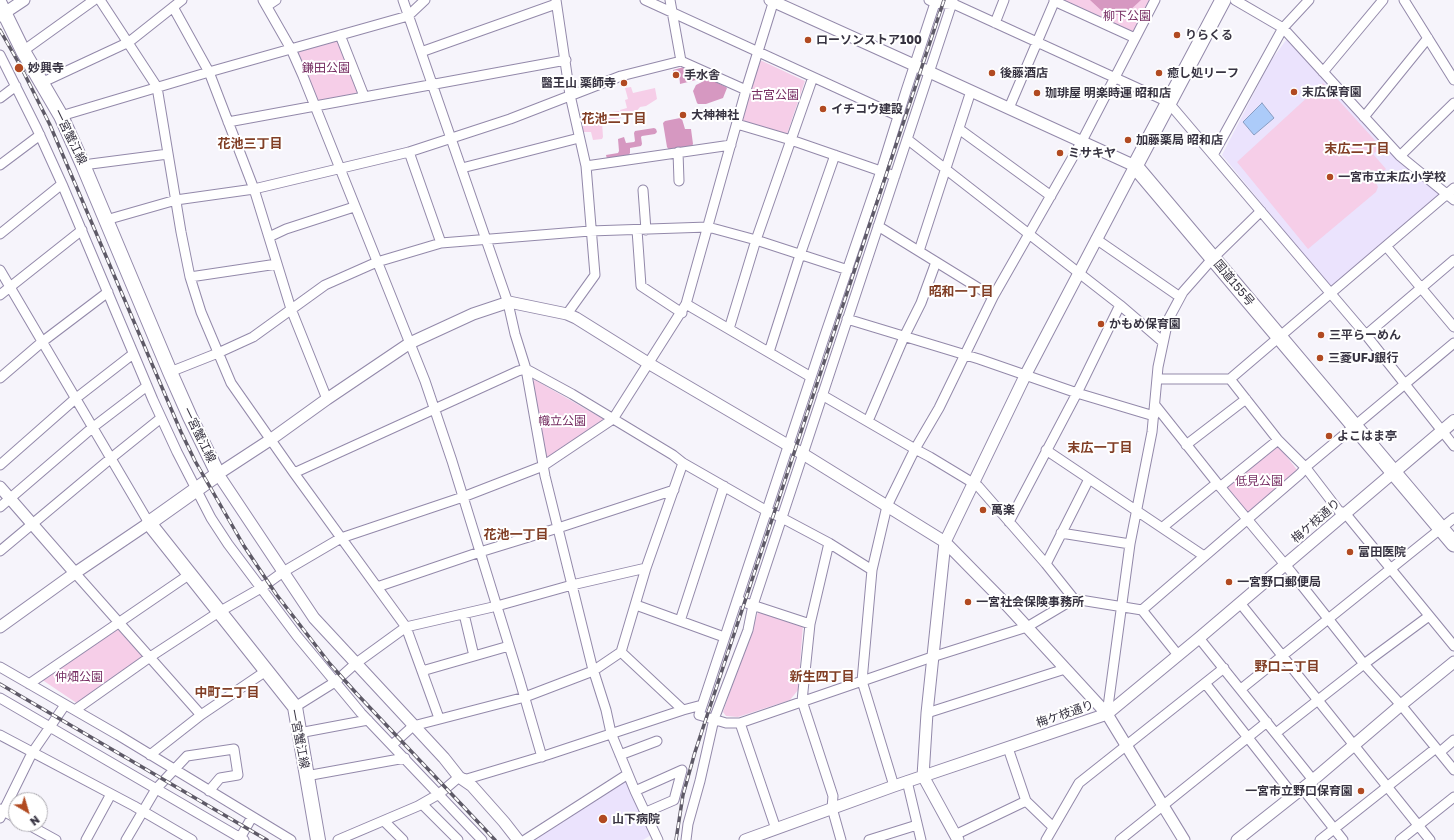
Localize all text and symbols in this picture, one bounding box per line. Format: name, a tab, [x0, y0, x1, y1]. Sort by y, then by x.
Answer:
park label: 柳下公園	[1103, 9, 1151, 23]
place label: りらくる	[1185, 28, 1233, 42]
marker: りらくる	[1172, 30, 1182, 40]
place label: ローソンストア100	[816, 33, 922, 47]
marker: ローソンストア100	[803, 35, 813, 45]
place label: 妙興寺	[28, 61, 64, 75]
park label: 鎌田公園	[302, 61, 350, 75]
marker: 妙興寺	[13, 62, 25, 74]
place label: 後藤酒店	[1000, 66, 1048, 80]
place label: 癒し処リーフ	[1167, 66, 1239, 80]
place label: 手水舎	[684, 68, 720, 82]
marker: 後藤酒店	[987, 68, 997, 78]
marker: 癒し処リーフ	[1154, 68, 1164, 78]
marker: 手水舎	[671, 70, 681, 80]
place label: 醫王山 薬師寺	[541, 76, 616, 90]
marker: 醫王山 薬師寺	[619, 78, 629, 88]
place label: 末広保育園	[1302, 85, 1362, 99]
place label: 珈琲屋 明楽時運 昭和店	[1045, 86, 1171, 100]
marker: 末広保育園	[1289, 87, 1299, 97]
park label: 古宮公園	[751, 88, 799, 102]
marker: 珈琲屋 明楽時運 昭和店	[1032, 88, 1042, 98]
place label: イチコウ建設	[831, 102, 903, 116]
marker: イチコウ建設	[818, 104, 828, 114]
street label: 一宮蟹江線	[50, 107, 90, 167]
place label: 大神神社	[691, 108, 739, 122]
marker: 大神神社	[678, 110, 688, 120]
district label: 花池二丁目	[582, 111, 646, 127]
place label: 加藤薬局 昭和店	[1136, 133, 1223, 147]
marker: 加藤薬局 昭和店	[1123, 135, 1133, 145]
district label: 花池三丁目	[218, 136, 282, 152]
district label: 末広二丁目	[1325, 141, 1389, 157]
place label: ミサキヤ	[1068, 146, 1116, 160]
marker: ミサキヤ	[1055, 148, 1065, 158]
place label: 一宮市立末広小学校	[1338, 170, 1446, 184]
marker: 一宮市立末広小学校	[1325, 172, 1335, 182]
street label: 国道155号	[1211, 257, 1257, 309]
district label: 昭和一丁目	[929, 284, 993, 300]
place label: かもめ保育園	[1109, 317, 1181, 331]
marker: かもめ保育園	[1096, 319, 1106, 329]
place label: 三平らーめん	[1329, 328, 1401, 342]
marker: 三平らーめん	[1316, 330, 1326, 340]
place label: 三菱UFJ銀行	[1328, 351, 1399, 365]
marker: 三菱UFJ銀行	[1315, 353, 1325, 363]
street label: 一宮蟹江線	[179, 405, 219, 465]
park label: 幟立公園	[538, 414, 586, 428]
place label: よこはま亭	[1337, 429, 1397, 443]
marker: よこはま亭	[1324, 431, 1334, 441]
district label: 末広一丁目	[1068, 440, 1132, 456]
park label: 低見公園	[1235, 474, 1283, 488]
street label: 梅ケ枝通り	[1289, 496, 1343, 546]
place label: 萬楽	[991, 503, 1015, 517]
marker: 萬楽	[978, 505, 988, 515]
district label: 花池一丁目	[484, 527, 548, 543]
place label: 富田医院	[1358, 545, 1406, 559]
marker: 富田医院	[1345, 547, 1355, 557]
place label: 一宮野口郵便局	[1237, 575, 1321, 589]
marker: 一宮野口郵便局	[1224, 577, 1234, 587]
place label: 一宮社会保険事務所	[976, 595, 1084, 609]
marker: 一宮社会保険事務所	[963, 597, 973, 607]
district label: 野口二丁目	[1255, 659, 1319, 675]
district label: 新生四丁目	[790, 669, 854, 685]
park label: 仲畑公園	[55, 670, 103, 684]
district label: 中町二丁目	[195, 685, 259, 701]
street label: 梅ケ枝通り	[1034, 697, 1096, 731]
street label: 一宮蟹江線	[286, 708, 312, 770]
place label: 一宮市立野口保育園	[1245, 784, 1353, 798]
marker: 一宮市立野口保育園	[1356, 786, 1366, 796]
north arrow	[8, 792, 48, 832]
place label: 山下病院	[612, 812, 660, 826]
text: N	[28, 813, 42, 829]
marker: 山下病院	[597, 813, 609, 825]

